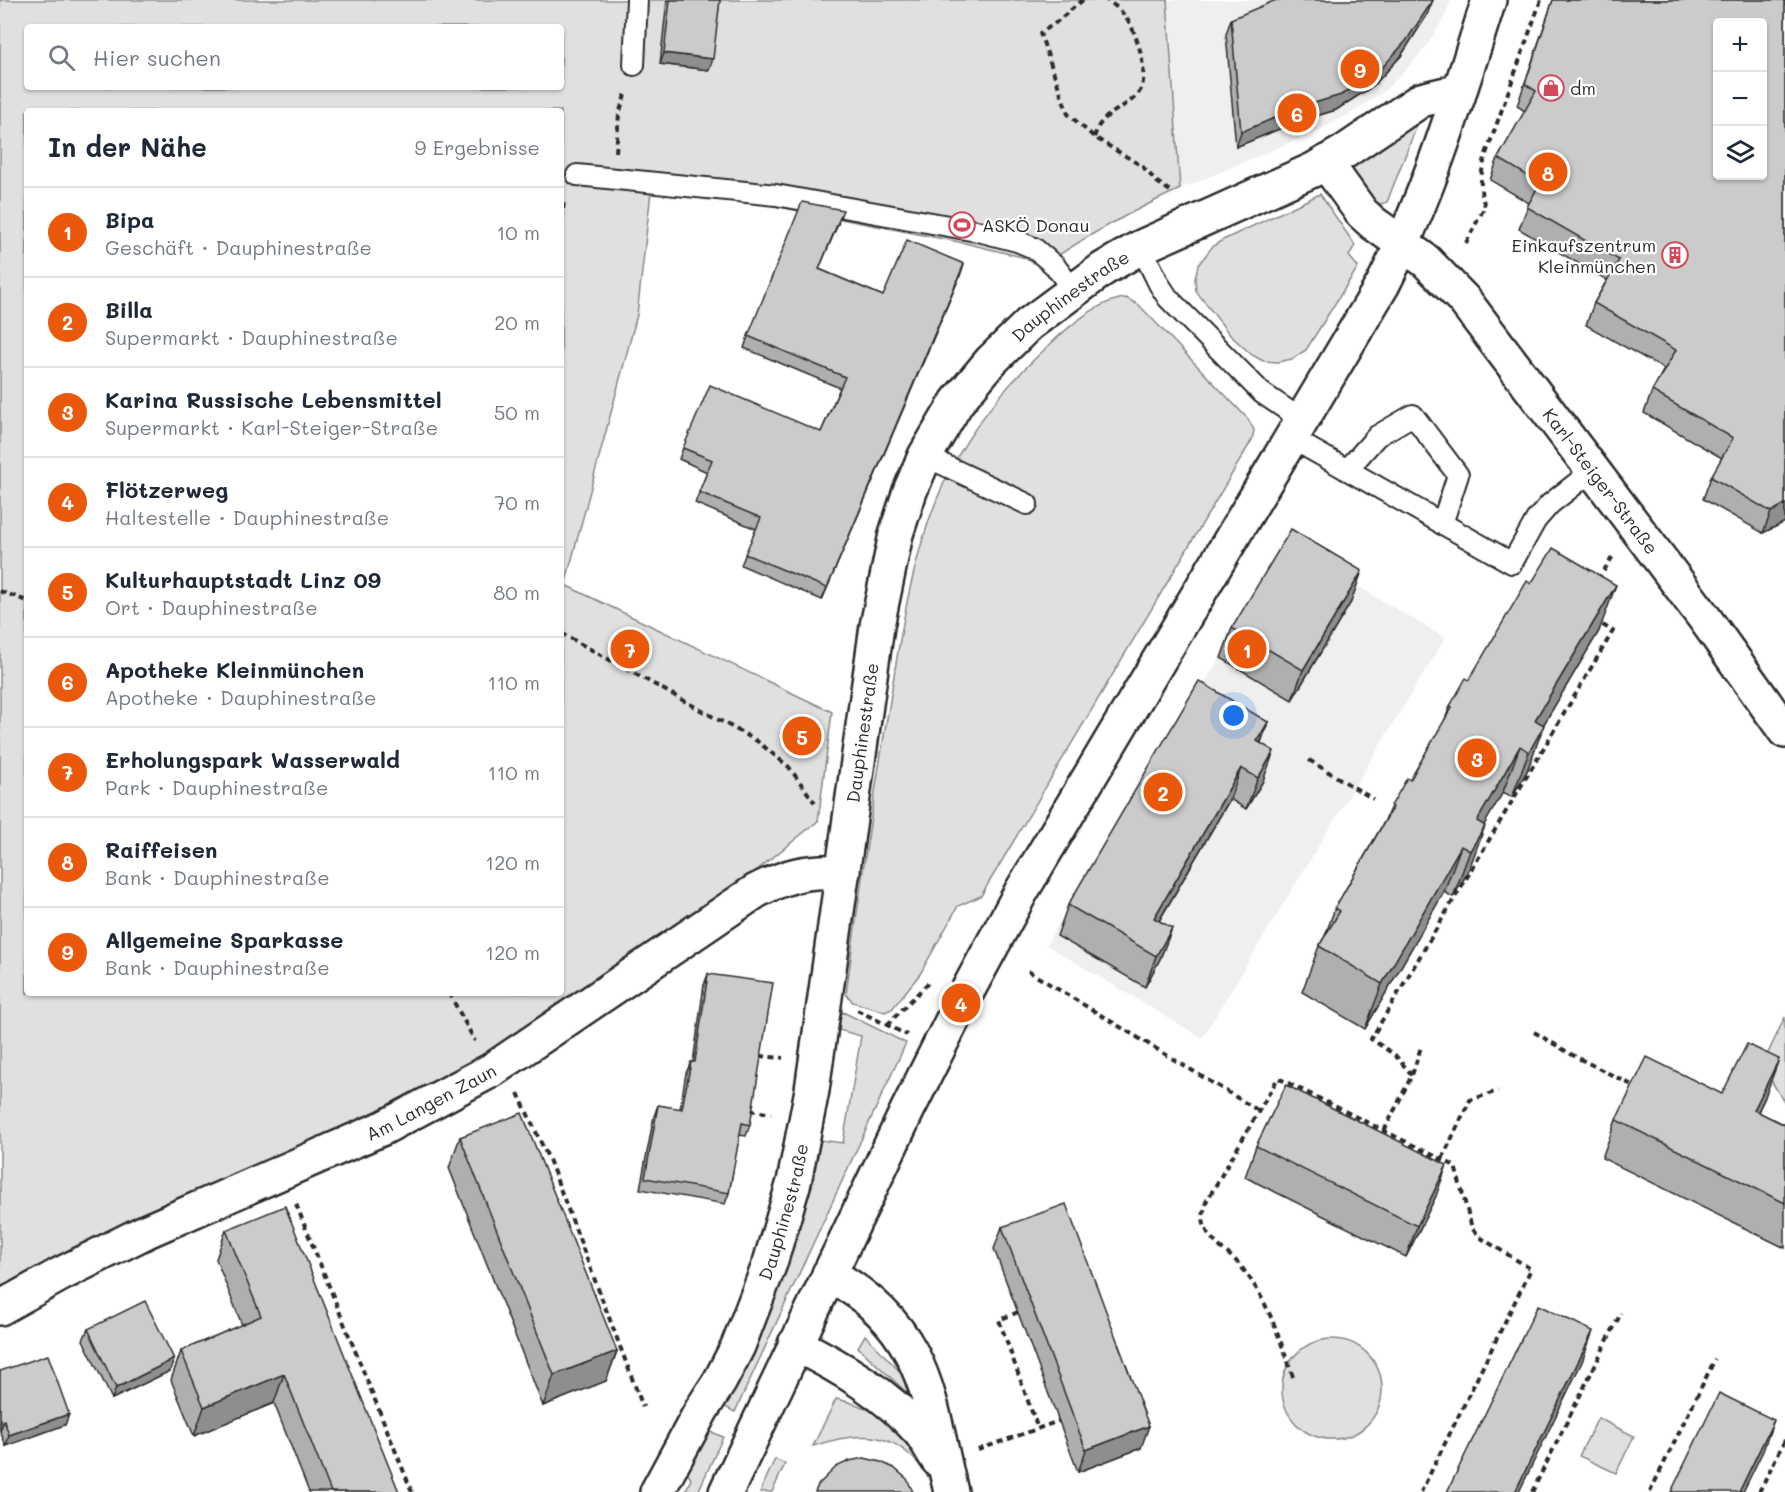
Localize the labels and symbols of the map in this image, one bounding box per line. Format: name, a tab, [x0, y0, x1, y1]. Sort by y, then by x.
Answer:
pin: 9	[1340, 46, 1380, 92]
shop icon: dm	[1536, 73, 1566, 103]
place label: dm	[1570, 76, 1596, 100]
pin: 6	[1278, 90, 1316, 136]
pin: 8	[1528, 150, 1568, 195]
sports icon: ASKÖ Donau	[947, 210, 977, 240]
place label: ASKÖ Donau	[982, 213, 1090, 237]
place label: Einkaufszentrum Kleinmünchen	[1512, 233, 1656, 278]
building icon: Einkaufszentrum Kleinmünchen	[1660, 240, 1690, 270]
street label: Dauphinestraße	[1006, 245, 1133, 347]
street label: Karl-Steiger-Straße	[1538, 403, 1664, 559]
pin: 7	[610, 626, 650, 672]
pin: 1	[1228, 626, 1266, 672]
street label: Dauphinestraße	[840, 661, 884, 804]
your location	[1219, 701, 1248, 730]
pin: 5	[782, 714, 822, 758]
pin: 3	[1458, 736, 1496, 780]
pin: 2	[1144, 770, 1182, 814]
pin: 4	[942, 980, 980, 1026]
street label: Am Langen Zaun	[362, 1058, 500, 1146]
street label: Dauphinestraße	[753, 1141, 813, 1284]

